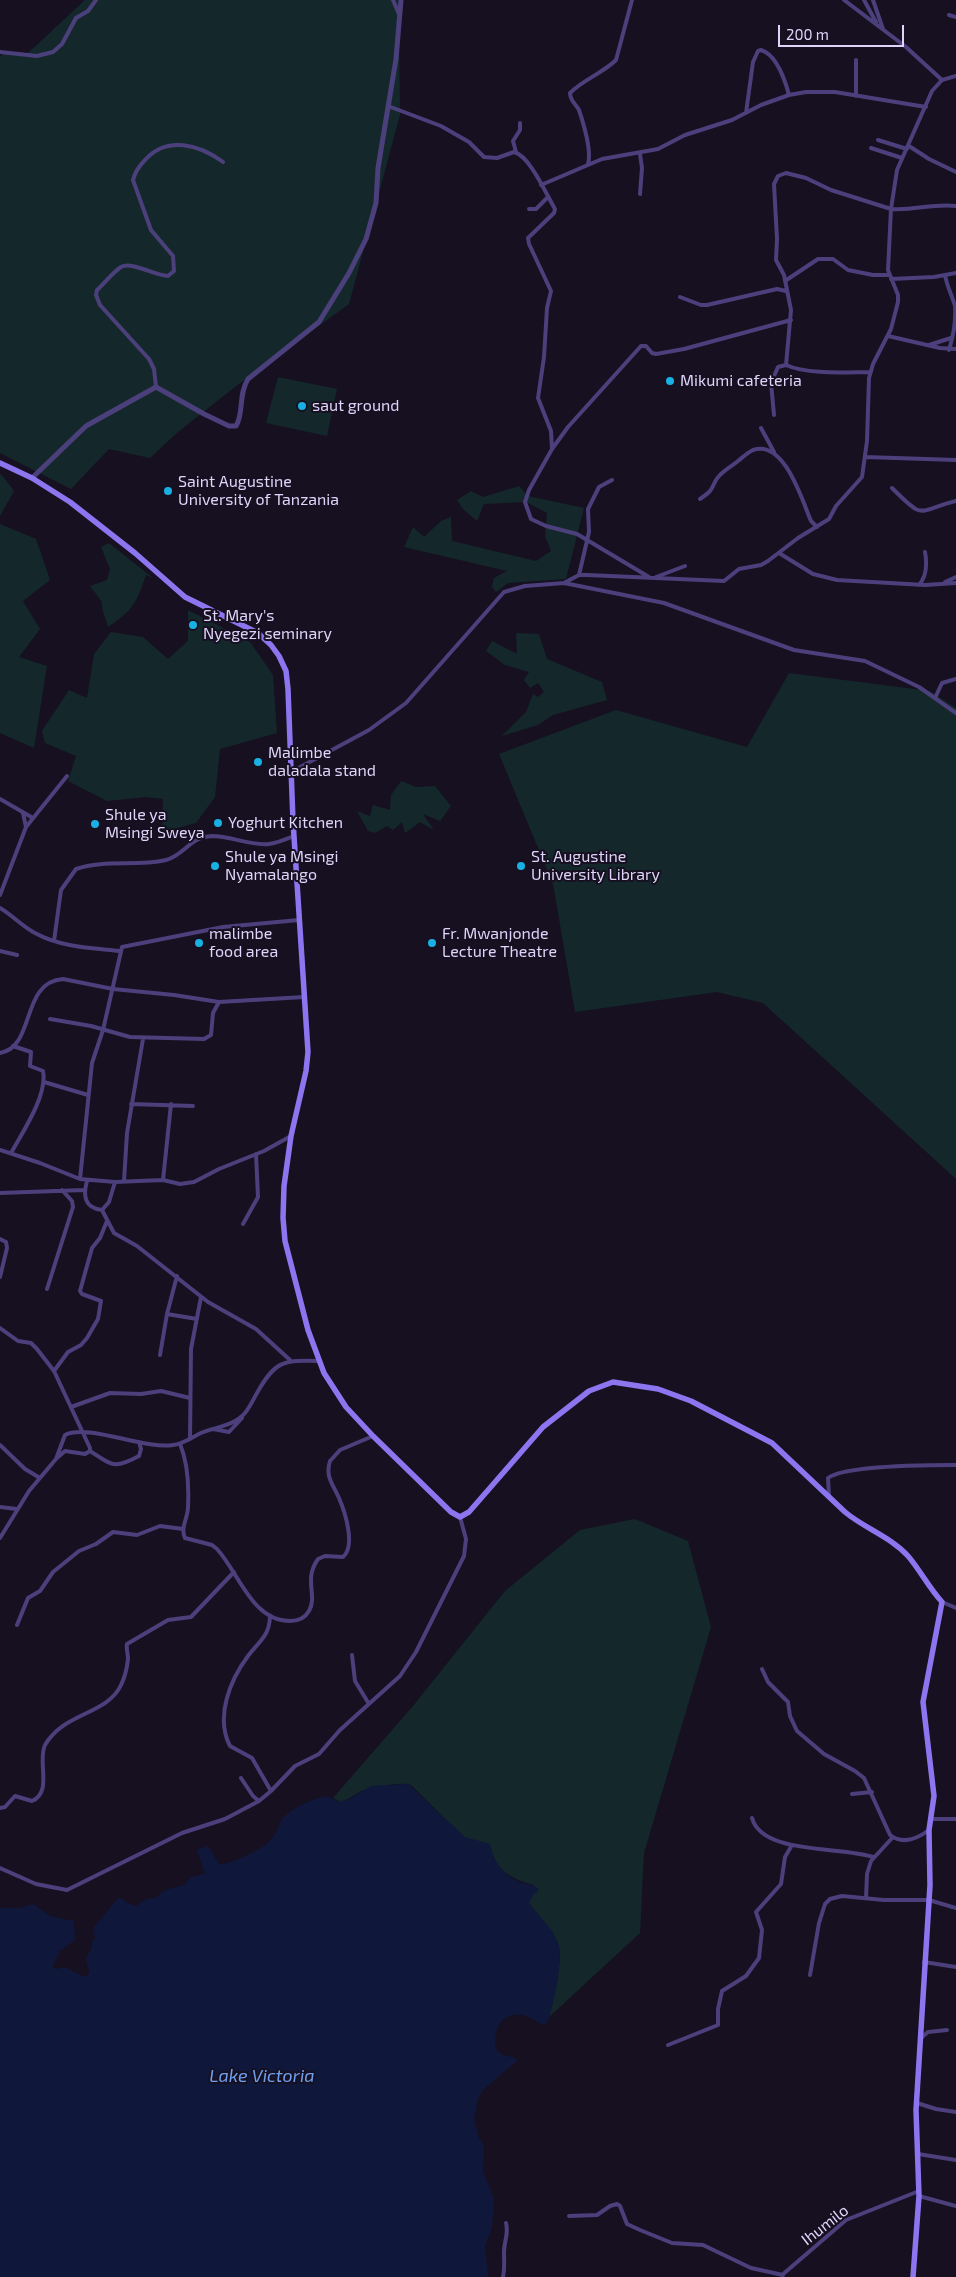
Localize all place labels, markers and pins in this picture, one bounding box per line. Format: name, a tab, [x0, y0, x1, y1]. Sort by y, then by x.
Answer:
place label: Mikumi cafeteria	[680, 371, 802, 391]
marker: Mikumi cafeteria	[664, 375, 676, 387]
place label: saut ground	[312, 396, 400, 416]
marker: saut ground	[296, 400, 308, 412]
place label: Saint Augustine University of Tanzania	[178, 472, 339, 510]
marker: Saint Augustine University of Tanzania	[162, 485, 174, 497]
place label: St. Mary's Nyegezi seminary	[203, 606, 332, 644]
marker: St. Mary's Nyegezi seminary	[187, 619, 199, 631]
place label: Malimbe daladala stand	[268, 743, 376, 781]
marker: Malimbe daladala stand	[252, 756, 264, 768]
place label: Shule ya Msingi Sweya	[105, 805, 205, 843]
place label: Yoghurt Kitchen	[228, 813, 343, 833]
marker: Yoghurt Kitchen	[212, 817, 224, 829]
marker: Shule ya Msingi Sweya	[89, 818, 101, 830]
place label: Shule ya Msingi Nyamalango	[225, 847, 338, 885]
place label: St. Augustine University Library	[531, 847, 660, 885]
marker: Shule ya Msingi Nyamalango	[209, 860, 221, 872]
marker: St. Augustine University Library	[515, 860, 527, 872]
place label: malimbe food area	[209, 924, 278, 962]
place label: Fr. Mwanjonde Lecture Theatre	[442, 924, 557, 962]
marker: malimbe food area	[193, 937, 205, 949]
marker: Fr. Mwanjonde Lecture Theatre	[426, 937, 438, 949]

